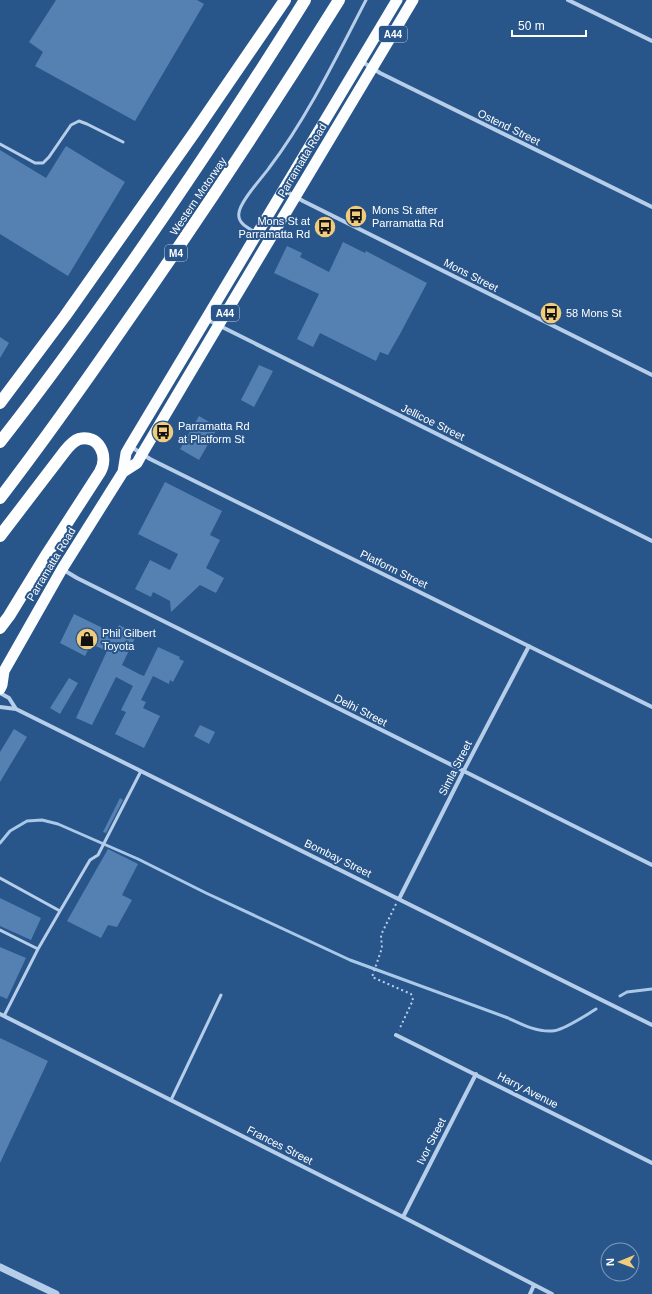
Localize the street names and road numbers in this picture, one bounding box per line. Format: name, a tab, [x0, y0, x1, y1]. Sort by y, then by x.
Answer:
road number: A44	[379, 26, 407, 42]
street label: Ostend Street	[476, 107, 542, 147]
street label: Parramatta Road	[275, 121, 329, 199]
street label: Western Motorway	[167, 154, 229, 237]
road number: M4	[165, 245, 187, 261]
street label: Mons Street	[442, 256, 500, 294]
road number: A44	[211, 305, 239, 321]
street label: Jellicoe Street	[399, 401, 467, 443]
street label: Parramatta Road	[24, 525, 78, 603]
street label: Platform Street	[358, 548, 430, 590]
street label: Delhi Street	[333, 692, 389, 728]
street label: Simla Street	[436, 739, 474, 797]
street label: Bombay Street	[303, 837, 373, 879]
street label: Harry Avenue	[496, 1070, 560, 1110]
street label: Ivor Street	[414, 1116, 448, 1166]
street label: Frances Street	[245, 1123, 315, 1167]

